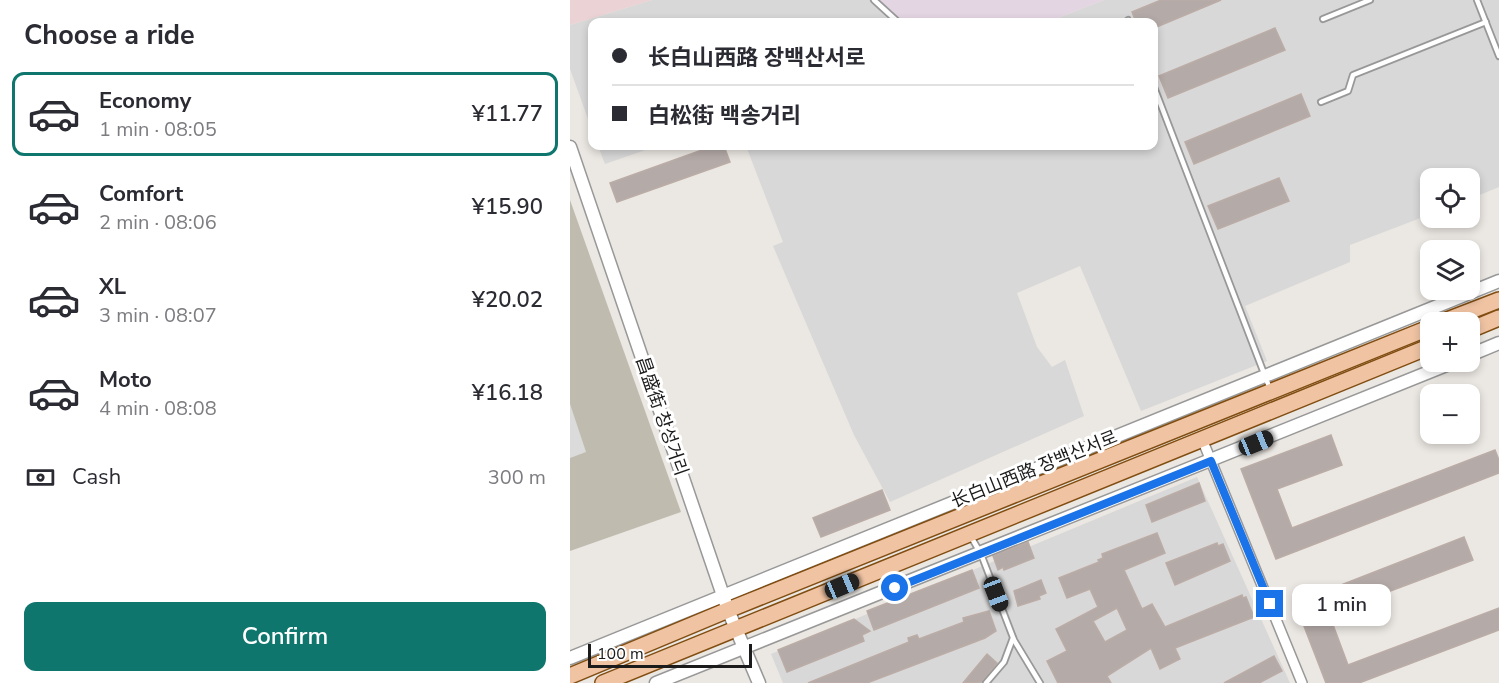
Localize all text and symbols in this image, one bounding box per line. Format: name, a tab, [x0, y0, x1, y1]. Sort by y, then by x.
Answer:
text: Choose a ride	[24, 17, 195, 54]
text: 长白山西路 장백산서로	[648, 43, 865, 73]
text: Economy	[99, 86, 191, 116]
icon: car	[27, 87, 81, 141]
text: ¥11.77	[472, 99, 543, 129]
text: 白松街 백송거리	[648, 101, 801, 131]
text: 1 min · 08:05	[99, 116, 217, 143]
map controls	[1420, 168, 1480, 444]
button: locate	[1420, 168, 1480, 228]
text: Comfort	[99, 179, 183, 209]
icon: car	[27, 180, 81, 234]
text: ¥15.90	[472, 192, 543, 222]
text: 2 min · 08:06	[99, 209, 217, 236]
button: layers	[1420, 240, 1480, 300]
text: XL	[99, 272, 126, 302]
icon: car	[27, 273, 81, 327]
text: ¥20.02	[472, 285, 543, 315]
text: 3 min · 08:07	[99, 302, 217, 329]
button: +	[1420, 312, 1480, 372]
street label: 昌盛街 창성거리	[630, 353, 694, 479]
text: Moto	[99, 365, 152, 395]
icon: car	[27, 366, 81, 420]
text: ¥16.18	[472, 378, 543, 408]
button: −	[1420, 384, 1480, 444]
text: 4 min · 08:08	[99, 395, 217, 422]
street label: 长白山西路 장백산서로	[947, 425, 1121, 513]
car	[1236, 428, 1276, 458]
icon: cash	[24, 461, 57, 494]
text: Cash	[72, 462, 121, 492]
text: 300 m	[488, 464, 546, 491]
car	[822, 571, 862, 601]
route start	[881, 574, 908, 601]
car	[981, 574, 1011, 614]
callout: 1 min	[1291, 583, 1390, 625]
route end	[1256, 590, 1283, 617]
text: 1 min	[1316, 591, 1367, 618]
button: Confirm	[24, 602, 546, 671]
scale bar	[588, 641, 752, 668]
text: 100 m	[597, 643, 644, 665]

